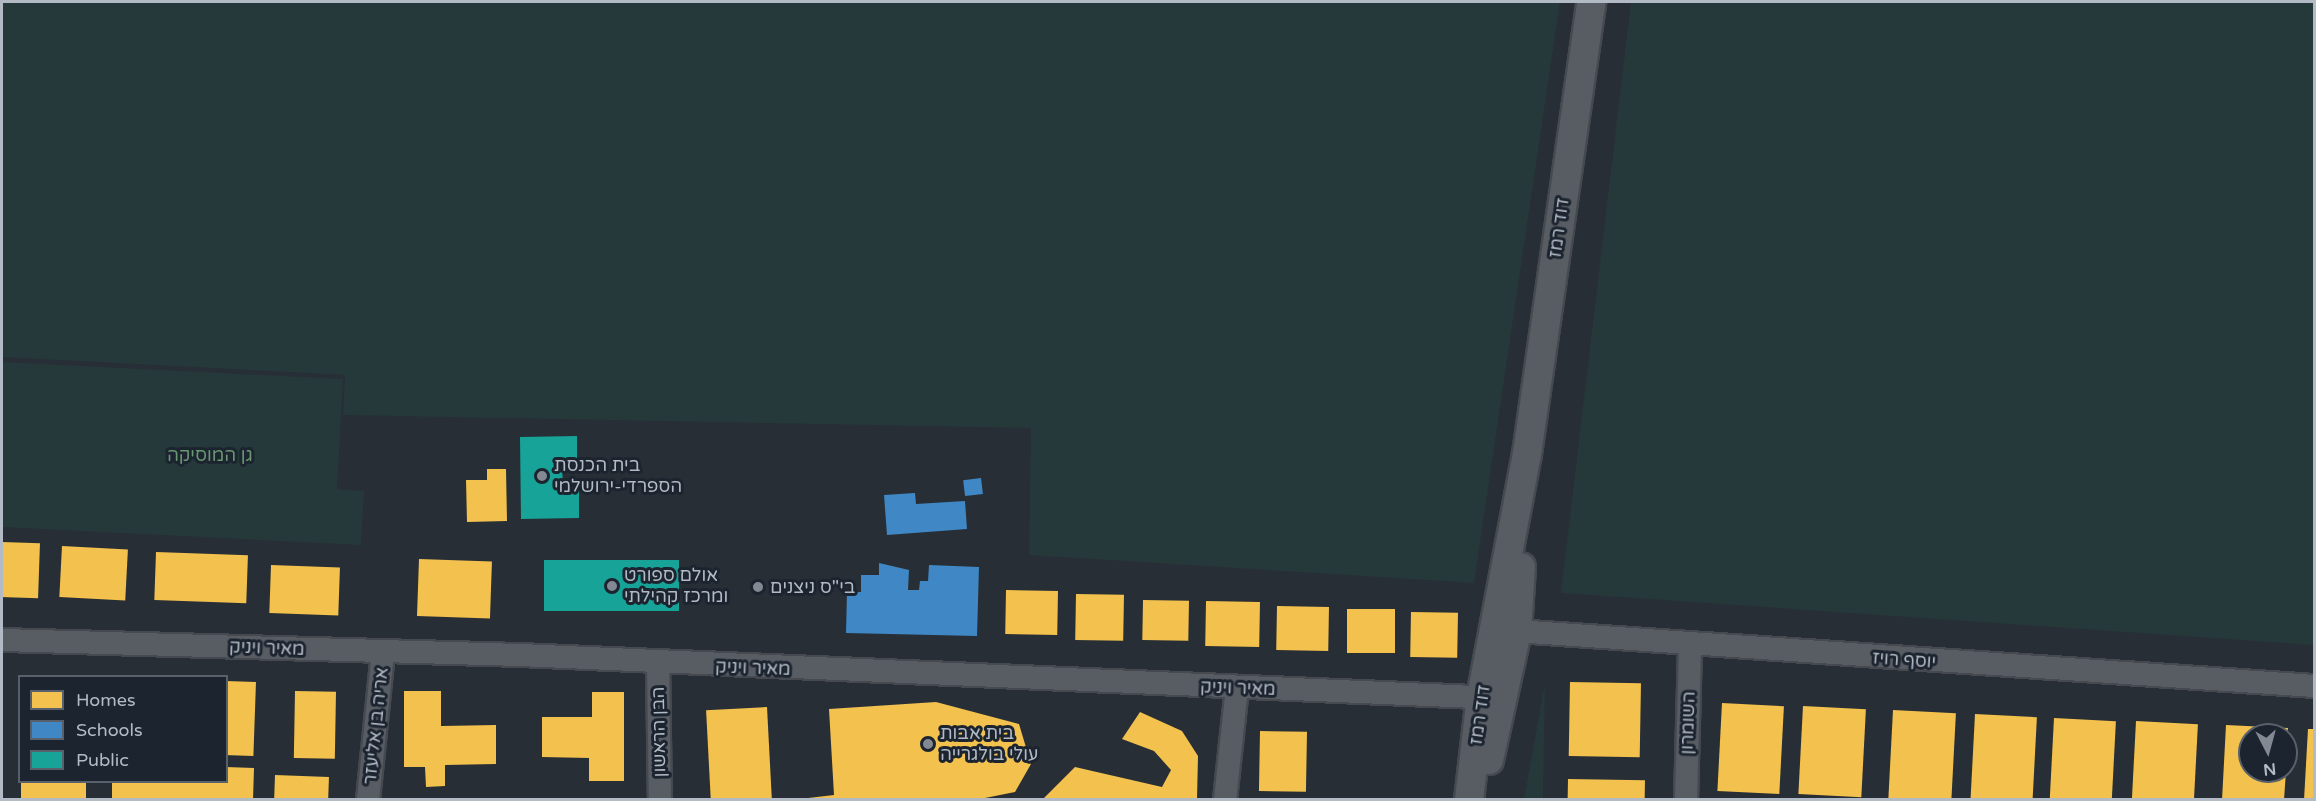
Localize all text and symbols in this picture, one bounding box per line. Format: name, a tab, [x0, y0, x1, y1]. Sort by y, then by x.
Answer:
street label: דוד רמז	[1544, 196, 1574, 260]
park label: גן המוסיקה	[167, 444, 253, 466]
place label: בית הכנסת הספרדי-ירושלמי	[554, 455, 682, 498]
marker: בית הכנסת הספרדי-ירושלמי	[535, 469, 549, 483]
place label: אולם ספורט ומרכז קהילתי	[624, 565, 728, 608]
place label: בי"ס ניצנים	[770, 576, 855, 598]
marker: אולם ספורט ומרכז קהילתי	[605, 579, 619, 593]
marker: בי"ס ניצנים	[751, 580, 765, 594]
street label: מאיר ויניק	[229, 636, 305, 660]
street label: יוסף רויז	[1871, 647, 1937, 673]
street label: מאיר ויניק	[715, 656, 791, 680]
street label: אריה בן אליעזר	[359, 666, 393, 786]
legend	[18, 675, 228, 783]
street label: מאיר ויניק	[1200, 676, 1276, 700]
street label: דוד רמז	[1465, 683, 1495, 747]
street label: הבן הראשון	[647, 687, 671, 777]
text: Homes	[76, 689, 136, 711]
street label: השומרון	[1676, 691, 1700, 755]
text: Schools	[76, 719, 143, 741]
place label: בית אבות עולי בולגרייה	[940, 723, 1038, 766]
north arrow	[2238, 723, 2298, 783]
marker: בית אבות עולי בולגרייה	[921, 737, 935, 751]
text: Public	[76, 749, 129, 771]
text: N	[2262, 758, 2277, 780]

